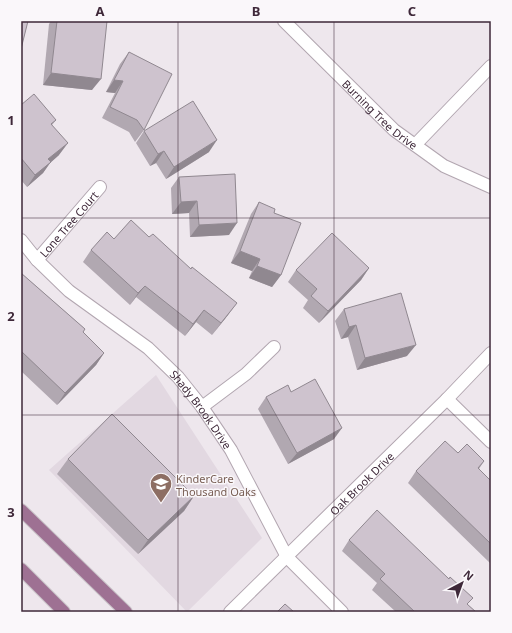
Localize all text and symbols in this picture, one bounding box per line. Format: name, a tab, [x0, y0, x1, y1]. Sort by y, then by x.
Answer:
text: A	[96, 2, 105, 20]
text: B	[252, 2, 260, 20]
text: C	[408, 2, 416, 20]
street label: Burning Tree Drive	[339, 76, 421, 152]
text: 1	[7, 111, 15, 129]
street label: Lone Tree Court	[36, 188, 101, 260]
text: 2	[7, 307, 15, 325]
street label: Shady Brook Drive	[167, 366, 236, 452]
street label: Oak Brook Drive	[326, 448, 397, 518]
school or university icon: KinderCare Thousand Oaks	[148, 471, 174, 504]
place label: KinderCare Thousand Oaks	[176, 471, 256, 499]
text: 3	[7, 503, 15, 521]
north arrow	[442, 563, 482, 603]
text: N	[461, 566, 477, 584]

